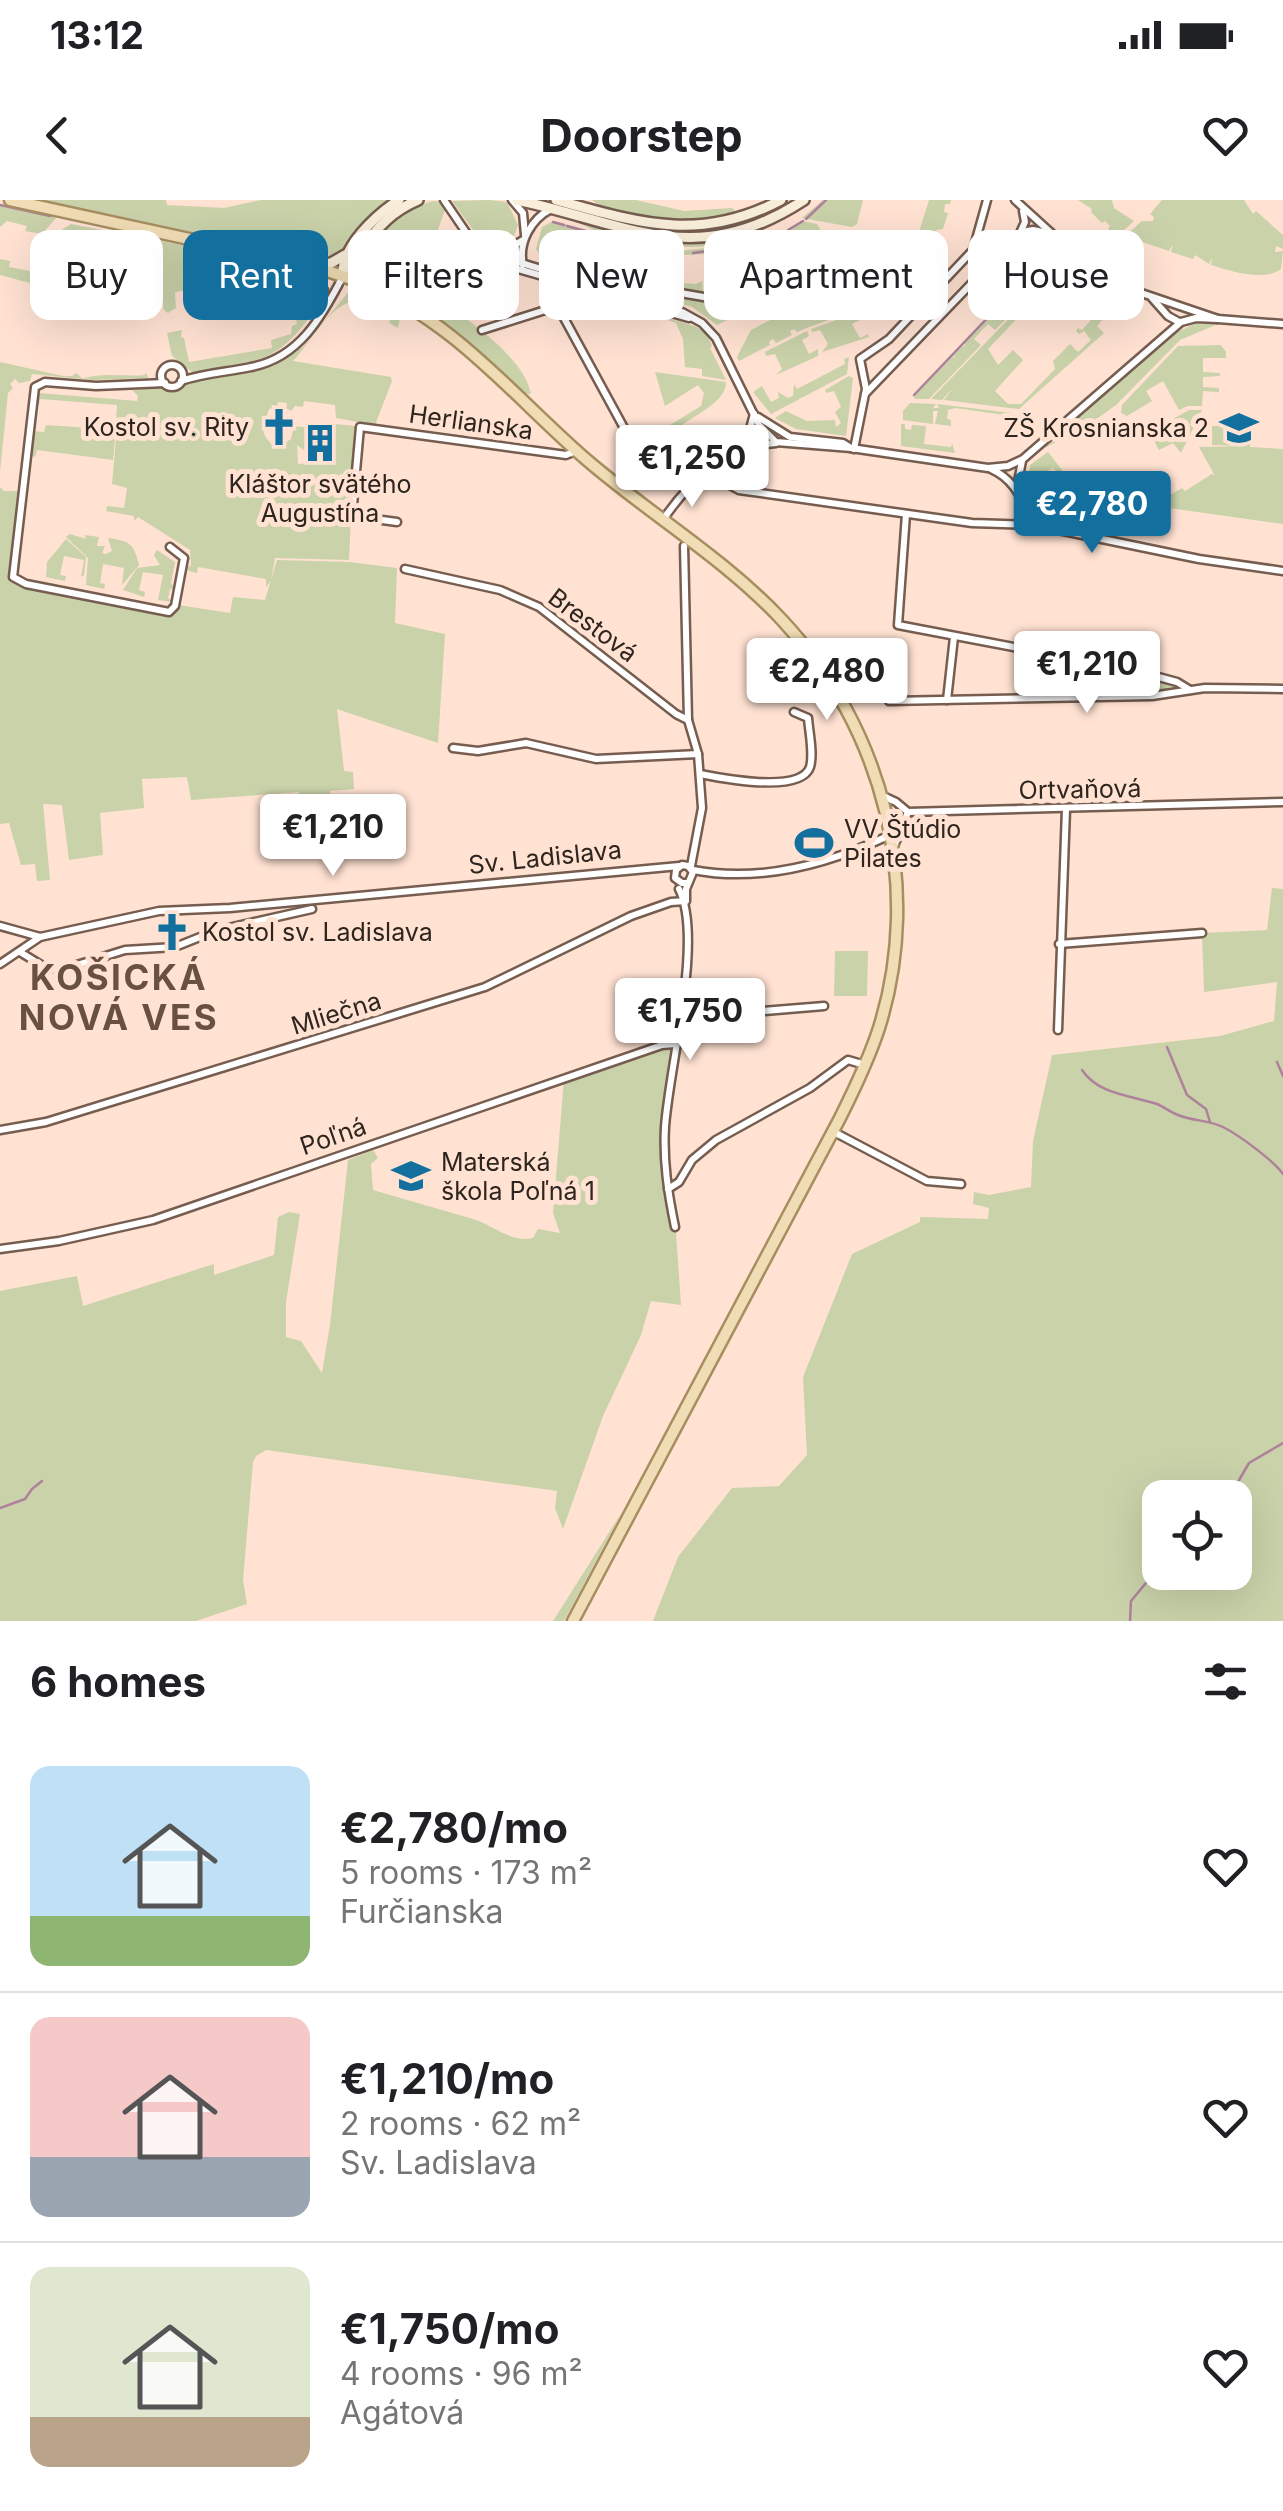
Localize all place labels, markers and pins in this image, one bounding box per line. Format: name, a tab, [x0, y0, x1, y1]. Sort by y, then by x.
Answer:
church icon: Kostol sv. Rity	[258, 406, 300, 448]
school or university icon: ZŠ Krosnianska 2	[1218, 407, 1260, 449]
place label: Kostol sv. Rity	[84, 412, 249, 442]
place label: ZŠ Krosnianska 2	[1003, 412, 1209, 443]
building icon: Kláštor svätého Augustína	[299, 422, 341, 464]
pin: €1,250	[611, 425, 773, 510]
place label: Kláštor svätého Augustína	[229, 469, 411, 528]
pin: €2,780	[1011, 471, 1173, 556]
pin: €1,210	[1006, 631, 1168, 716]
pin: €2,480	[746, 638, 908, 723]
pin: €1,210	[252, 794, 414, 879]
place label: VV Štúdio Pilates	[844, 813, 961, 873]
sports icon: VV Štúdio Pilates	[793, 822, 835, 864]
church icon: Kostol sv. Ladislava	[151, 911, 193, 953]
place label: Kostol sv. Ladislava	[202, 917, 433, 947]
pin: €1,750	[609, 978, 771, 1063]
place label: Materská škola Poľná 1	[441, 1147, 595, 1206]
school or university icon: Materská škola Poľná 1	[390, 1155, 432, 1197]

